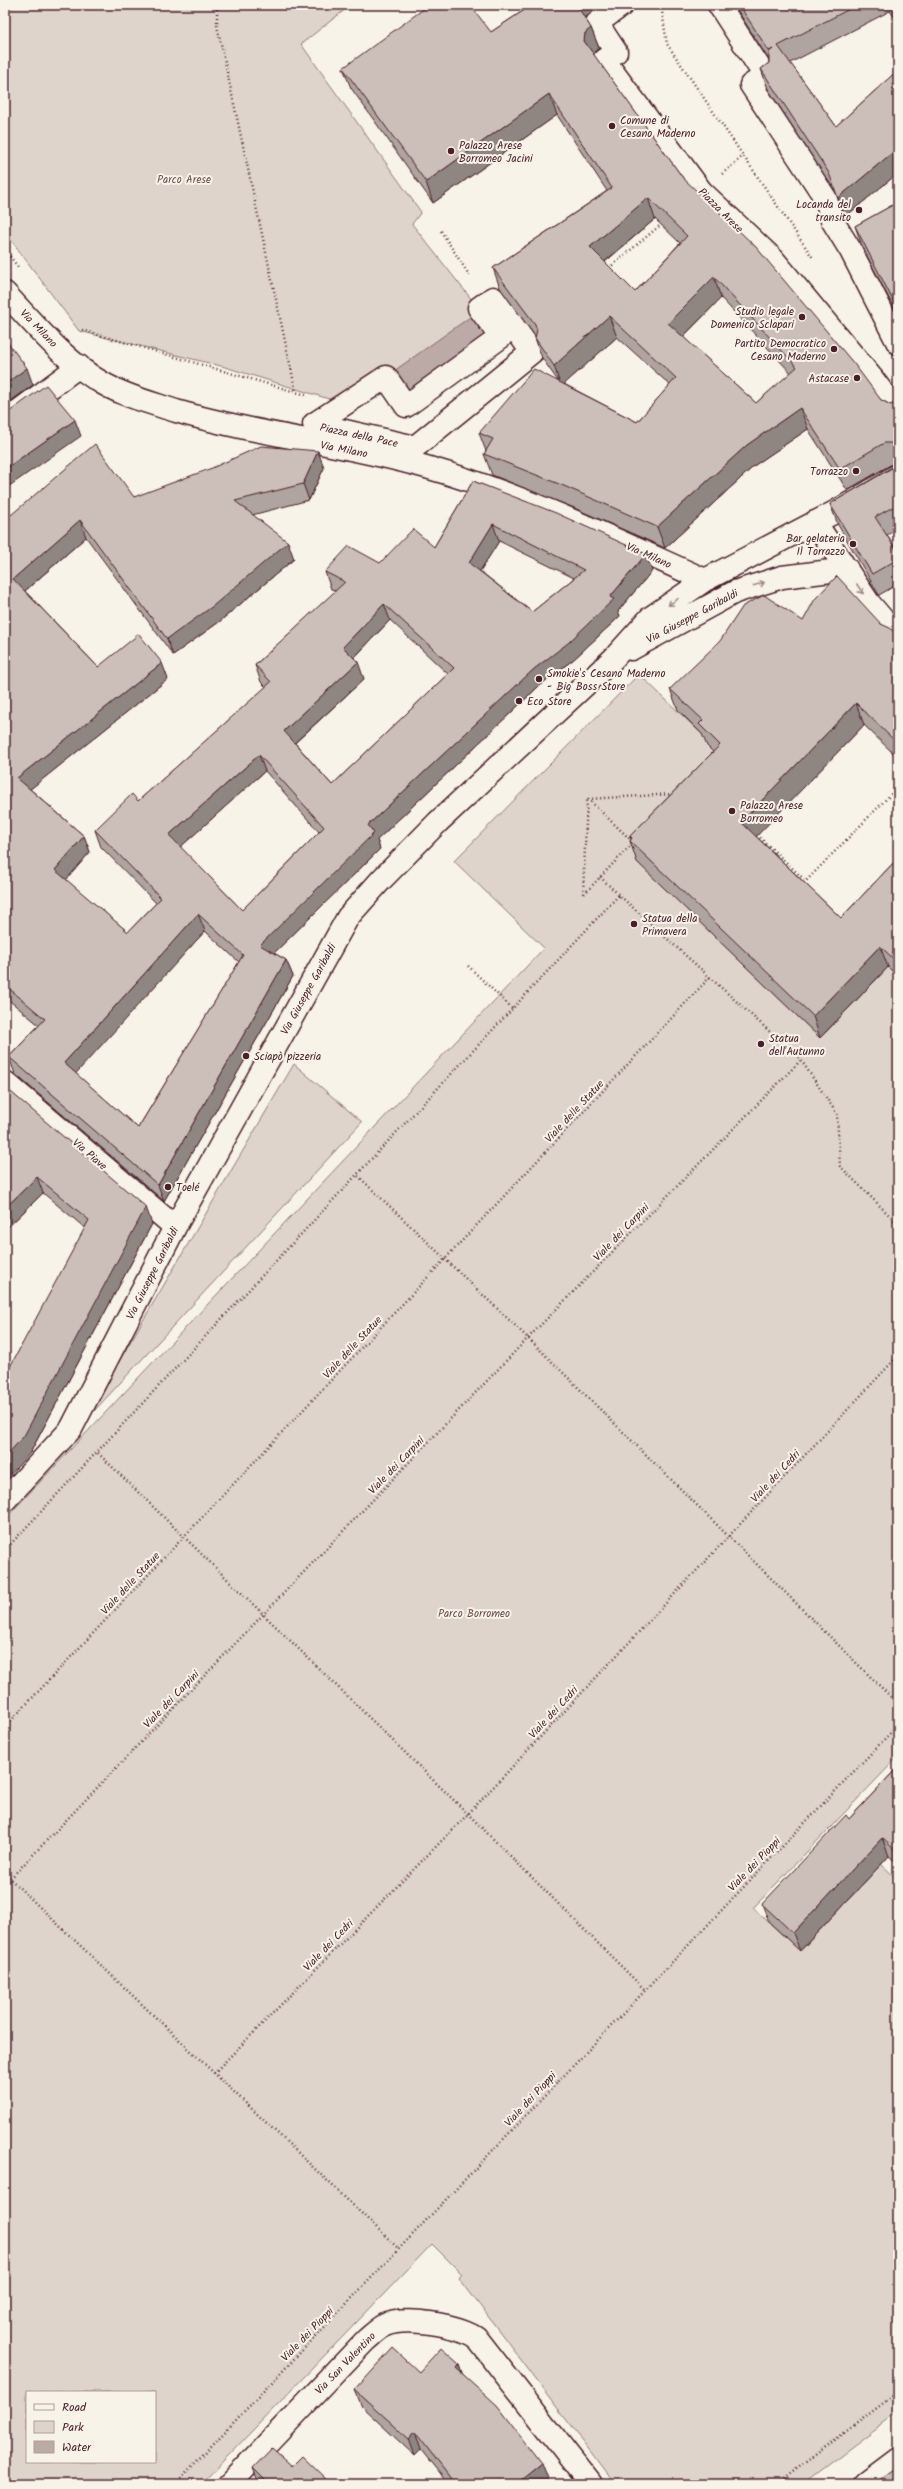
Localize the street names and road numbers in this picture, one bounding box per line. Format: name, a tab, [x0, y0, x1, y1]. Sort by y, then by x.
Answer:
street label: Piazza Arese	[693, 184, 747, 238]
street label: Via Milano	[15, 305, 61, 352]
street label: Piazza della Pace	[318, 419, 400, 453]
street label: Via Milano	[319, 437, 369, 463]
street label: Via Milano	[623, 538, 674, 574]
street label: Via Giuseppe Garibaldi	[643, 585, 742, 649]
street label: Via Giuseppe Garibaldi	[276, 940, 342, 1038]
street label: Viale delle Statue	[541, 1076, 609, 1147]
street label: Via Piave	[68, 1134, 111, 1175]
street label: Viale dei Carpini	[589, 1199, 654, 1266]
street label: Via Giuseppe Garibaldi	[122, 1224, 184, 1323]
street label: Viale delle Statue	[319, 1312, 387, 1383]
street label: Viale dei Carpini	[364, 1432, 429, 1499]
street label: Viale dei Cedri	[746, 1446, 805, 1507]
street label: Viale delle Statue	[97, 1548, 165, 1619]
street label: Viale dei Carpini	[139, 1666, 204, 1733]
street label: Viale dei Cedri	[524, 1682, 583, 1743]
street label: Viale dei Pioppi	[724, 1833, 786, 1896]
street label: Viale dei Cedri	[299, 1915, 359, 1976]
street label: Viale dei Pioppi	[500, 2068, 561, 2131]
street label: Viale dei Pioppi	[277, 2303, 339, 2366]
street label: Via San Valentino	[311, 2328, 381, 2399]

